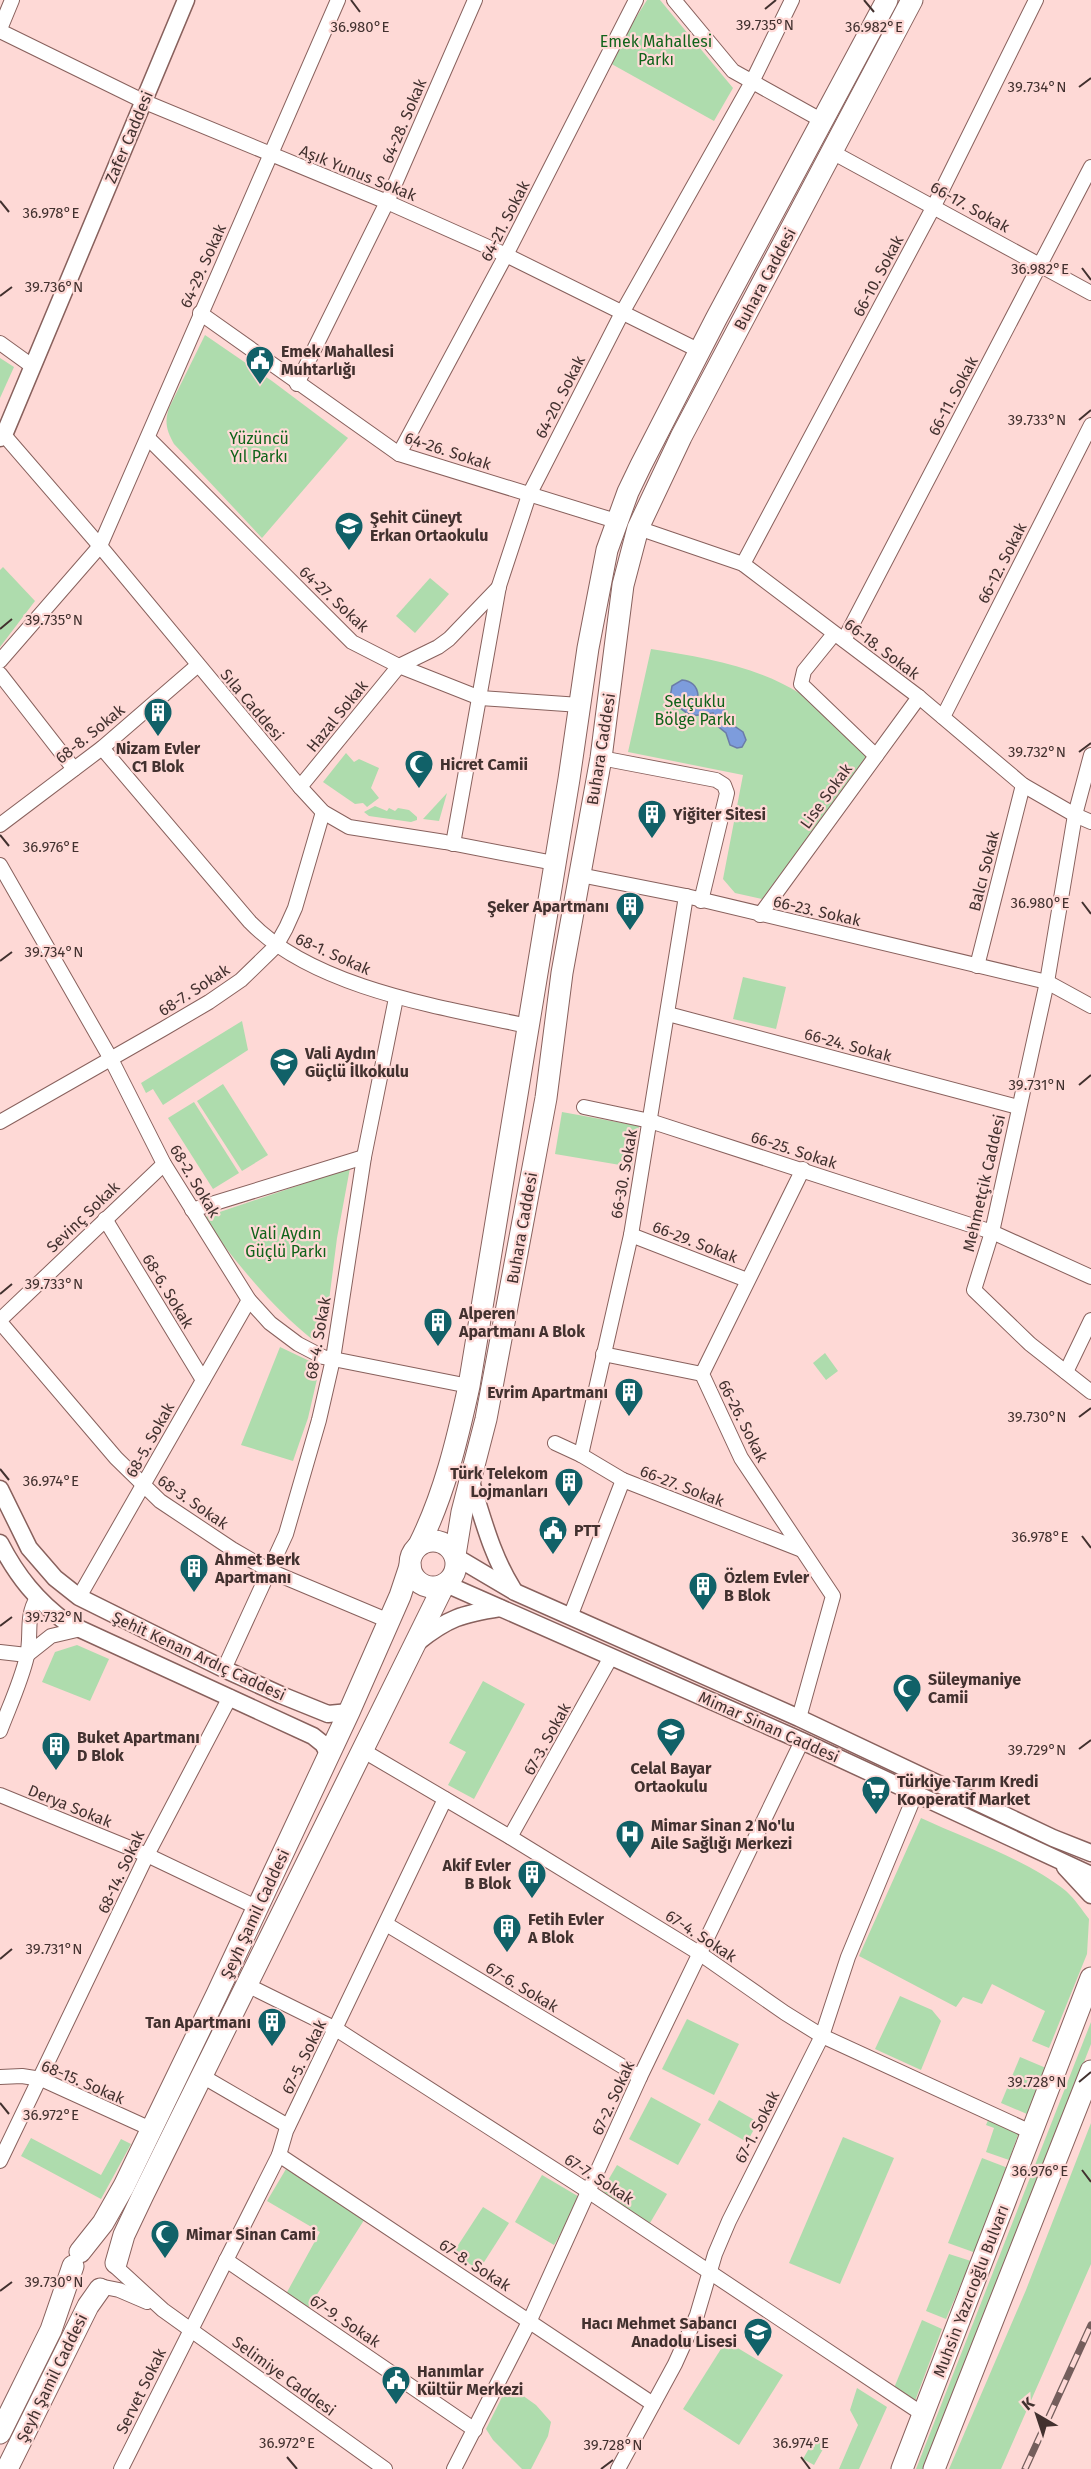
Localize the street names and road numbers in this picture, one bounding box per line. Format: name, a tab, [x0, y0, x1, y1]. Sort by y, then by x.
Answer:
street label: 64-28. Sokak	[378, 75, 431, 166]
street label: Zafer Caddesi	[101, 88, 157, 186]
street label: Aşık Yunus Sokak	[296, 141, 420, 206]
street label: 64-21. Sokak	[477, 177, 534, 264]
street label: 66-17. Sokak	[927, 177, 1014, 237]
street label: 64-29. Sokak	[176, 220, 230, 311]
street label: Buhara Caddesi	[730, 225, 800, 333]
street label: 66-10. Sokak	[849, 231, 908, 320]
street label: 64-20. Sokak	[531, 352, 589, 442]
street label: 66-11. Sokak	[924, 352, 982, 439]
street label: 64-26. Sokak	[402, 428, 494, 474]
street label: 66-12. Sokak	[974, 519, 1031, 607]
street label: 64-27. Sokak	[295, 562, 373, 637]
street label: 66-18. Sokak	[841, 615, 924, 684]
street label: Sıla Caddesi	[216, 665, 288, 745]
street label: Hazal Sokak	[302, 676, 372, 756]
street label: Buhara Caddesi	[583, 692, 619, 806]
street label: 68-8. Sokak	[52, 700, 129, 768]
street label: Lise Sokak	[796, 759, 856, 832]
street label: Balcı Sokak	[965, 828, 1003, 913]
street label: 66-23. Sokak	[771, 892, 863, 930]
street label: 68-1. Sokak	[292, 929, 374, 979]
street label: 68-7. Sokak	[155, 960, 234, 1020]
street label: 66-24. Sokak	[802, 1024, 894, 1066]
street label: Mehmetçik Caddesi	[959, 1112, 1010, 1254]
street label: 66-30. Sokak	[607, 1127, 641, 1220]
street label: 66-25. Sokak	[749, 1127, 840, 1173]
street label: 68-2. Sokak	[166, 1141, 225, 1222]
street label: Buhara Caddesi	[503, 1171, 541, 1285]
street label: Sevinç Sokak	[43, 1177, 125, 1257]
street label: 66-29. Sokak	[650, 1217, 741, 1267]
street label: 68-6. Sokak	[138, 1250, 198, 1332]
street label: 68-4. Sokak	[301, 1295, 335, 1381]
street label: 66-26. Sokak	[714, 1377, 772, 1466]
street label: 68-5. Sokak	[122, 1399, 179, 1481]
street label: 66-27. Sokak	[637, 1461, 727, 1511]
street label: 68-3. Sokak	[154, 1471, 233, 1534]
street label: Şehit Kenan Ardıç Caddesi	[109, 1607, 289, 1705]
street label: Mimar Sinan Caddesi	[696, 1687, 842, 1767]
street label: 67-3. Sokak	[519, 1699, 575, 1778]
street label: Derya Sokak	[25, 1781, 115, 1832]
street label: 68-14. Sokak	[94, 1827, 149, 1916]
street label: Şeyh Şamil Caddesi	[217, 1846, 294, 1982]
street label: 67-4. Sokak	[662, 1906, 741, 1966]
street label: 67-6. Sokak	[482, 1958, 562, 2016]
street label: 67-5. Sokak	[278, 2016, 331, 2097]
street label: 68-15. Sokak	[39, 2056, 128, 2108]
street label: 67-2. Sokak	[588, 2057, 639, 2138]
street label: 67-1. Sokak	[731, 2087, 784, 2166]
street label: 67-7. Sokak	[561, 2150, 638, 2209]
street label: Muhsin Yazıcıoğlu Bulvarı	[929, 2202, 1013, 2380]
street label: 67-8. Sokak	[436, 2235, 515, 2296]
street label: 67-9. Sokak	[306, 2290, 385, 2352]
street label: Şeyh Şamil Caddesi	[13, 2311, 92, 2446]
street label: Selimiye Caddesi	[229, 2332, 339, 2420]
street label: Servet Sokak	[112, 2344, 170, 2437]

